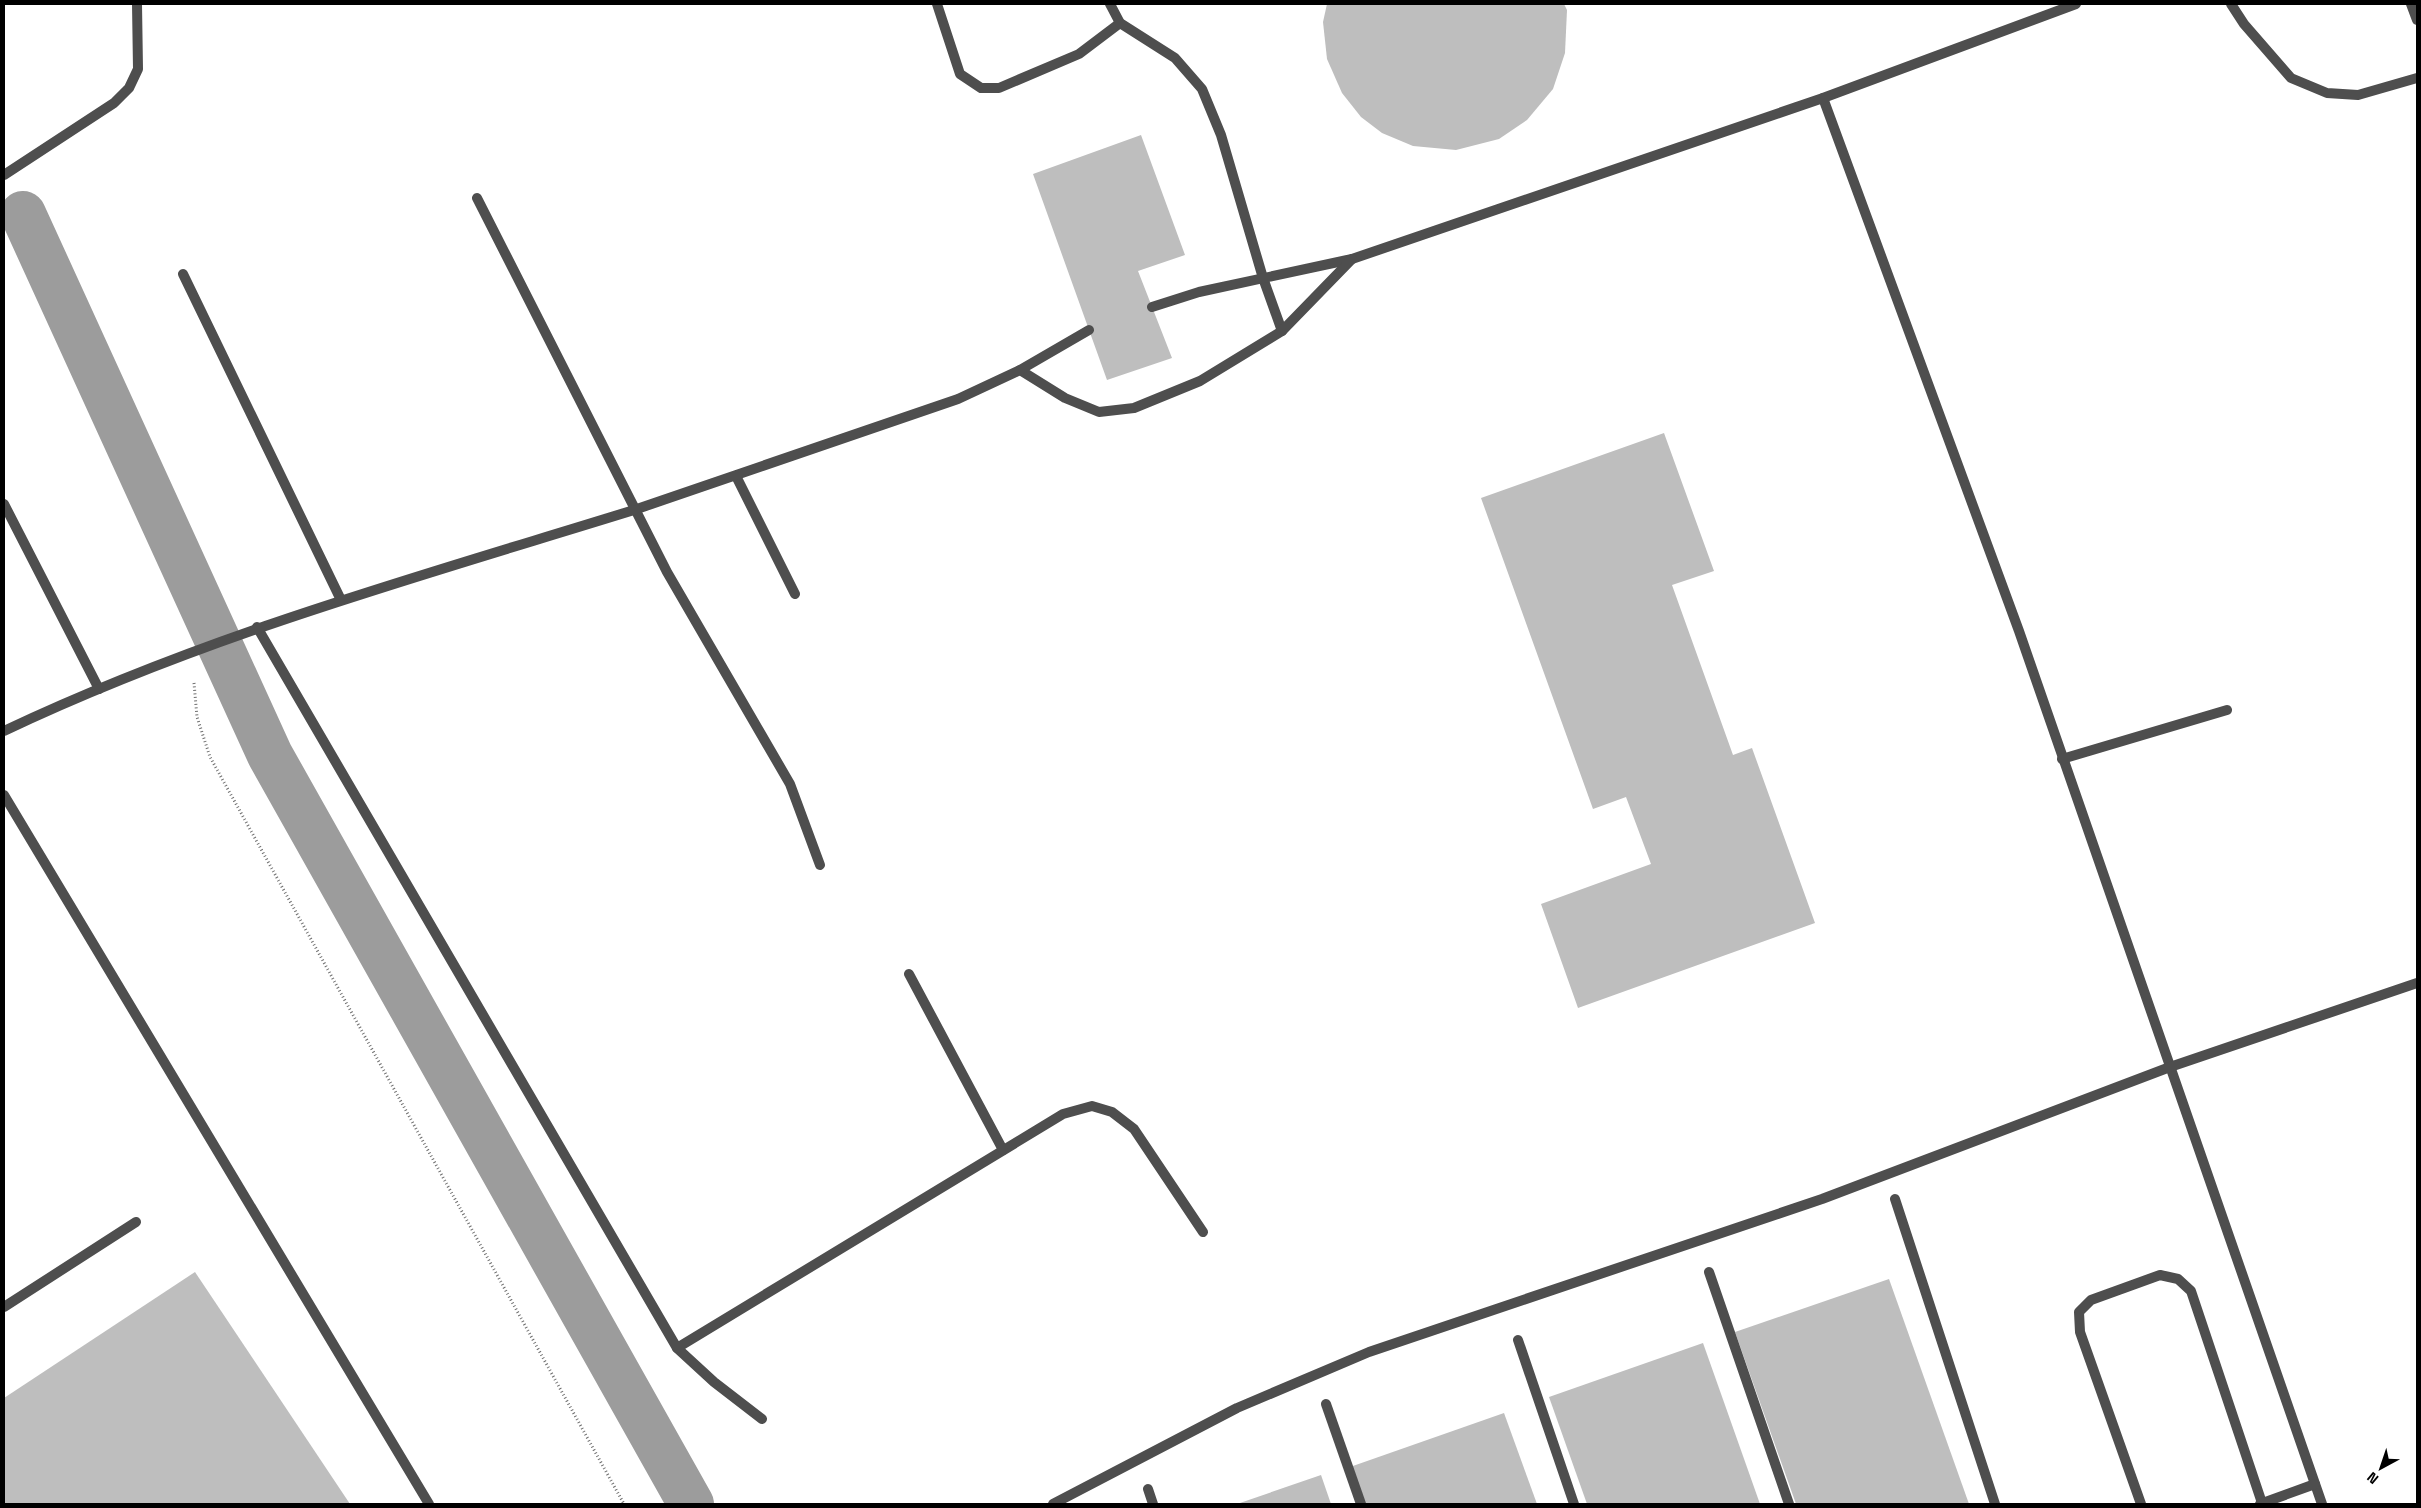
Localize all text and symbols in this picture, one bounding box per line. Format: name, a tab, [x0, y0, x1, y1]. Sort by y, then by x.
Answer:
north arrow	[2356, 1443, 2406, 1493]
text: N	[2363, 1468, 2382, 1488]

